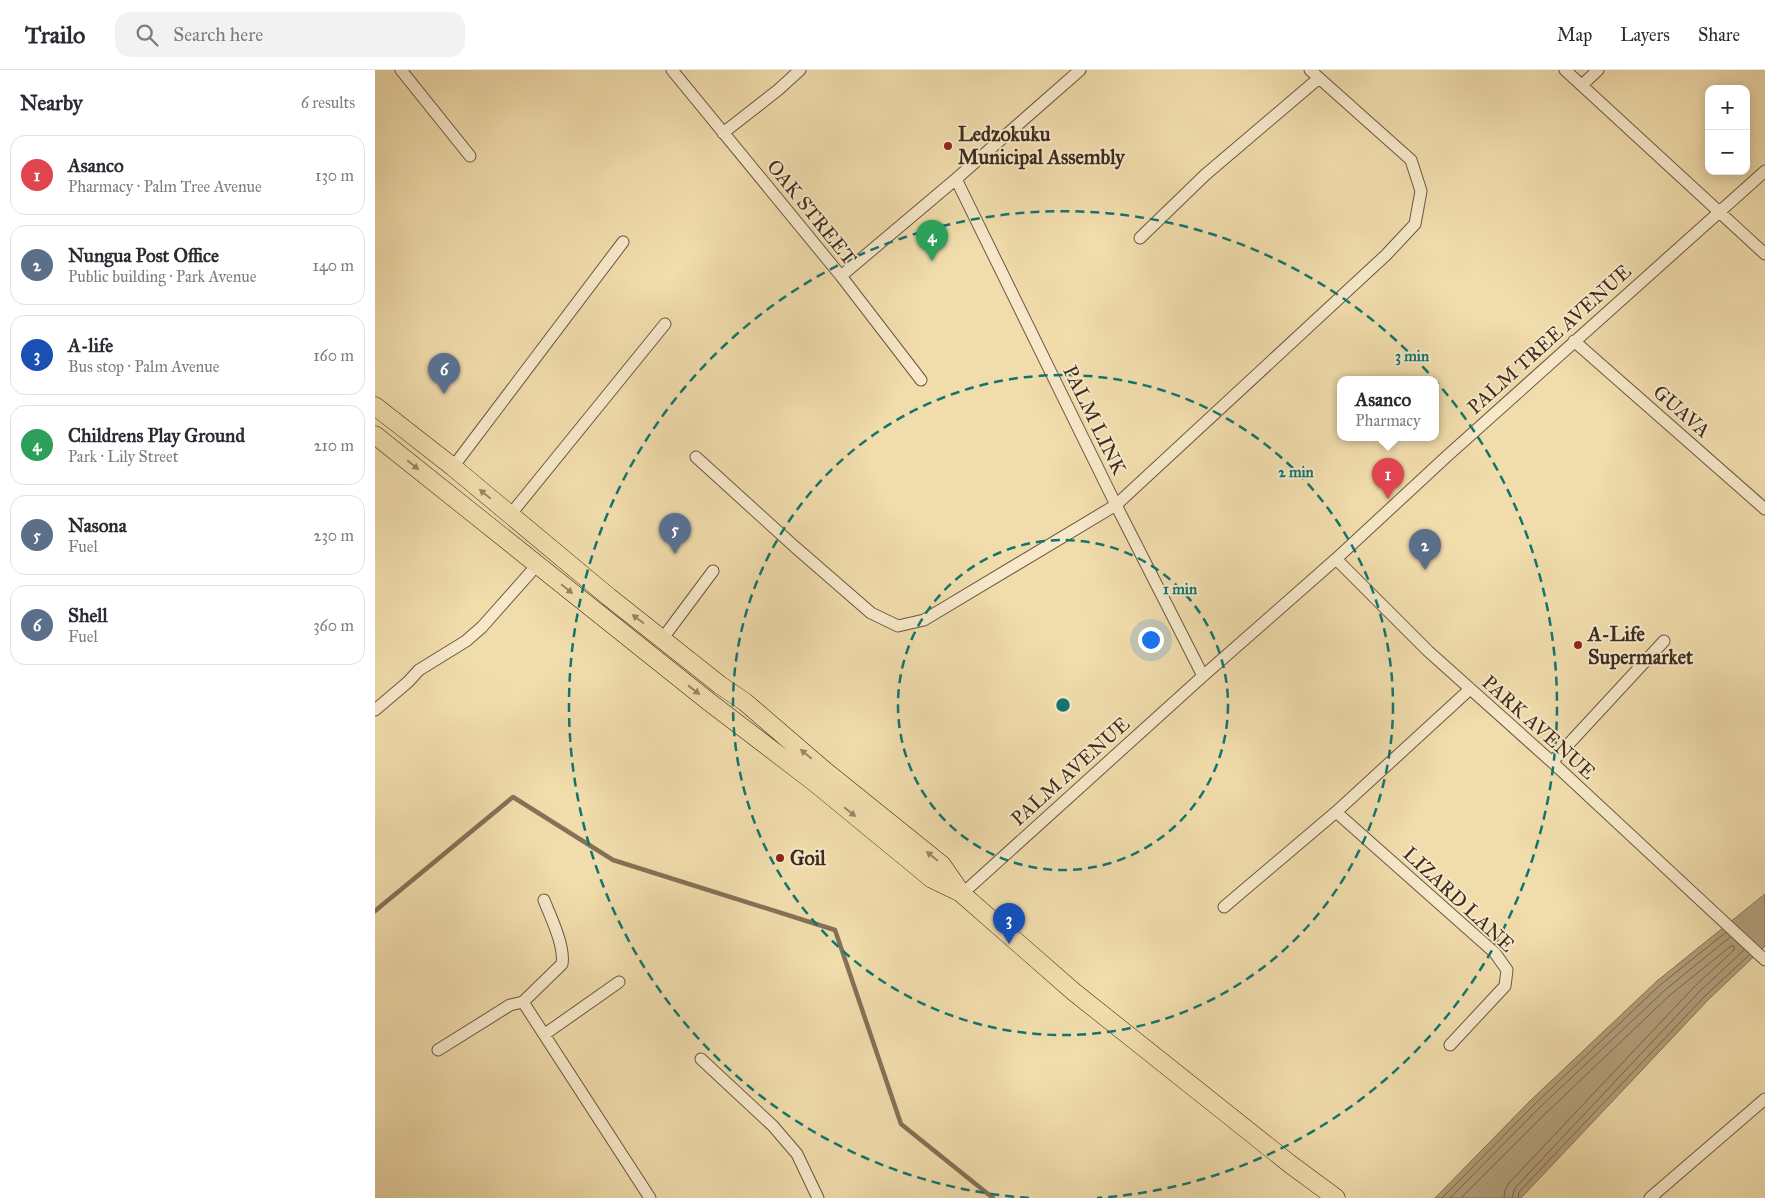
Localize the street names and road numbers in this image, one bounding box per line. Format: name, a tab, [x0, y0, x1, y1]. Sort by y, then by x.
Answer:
street label: OAK STREET	[762, 154, 862, 270]
street label: PALM TREE AVENUE	[1462, 259, 1636, 419]
street label: PALM LINK	[1058, 361, 1132, 479]
street label: GUAVA	[1649, 380, 1716, 443]
street label: PARK AVENUE	[1477, 670, 1601, 784]
street label: PALM AVENUE	[1006, 711, 1134, 831]
street label: LIZARD LANE	[1398, 841, 1520, 957]

